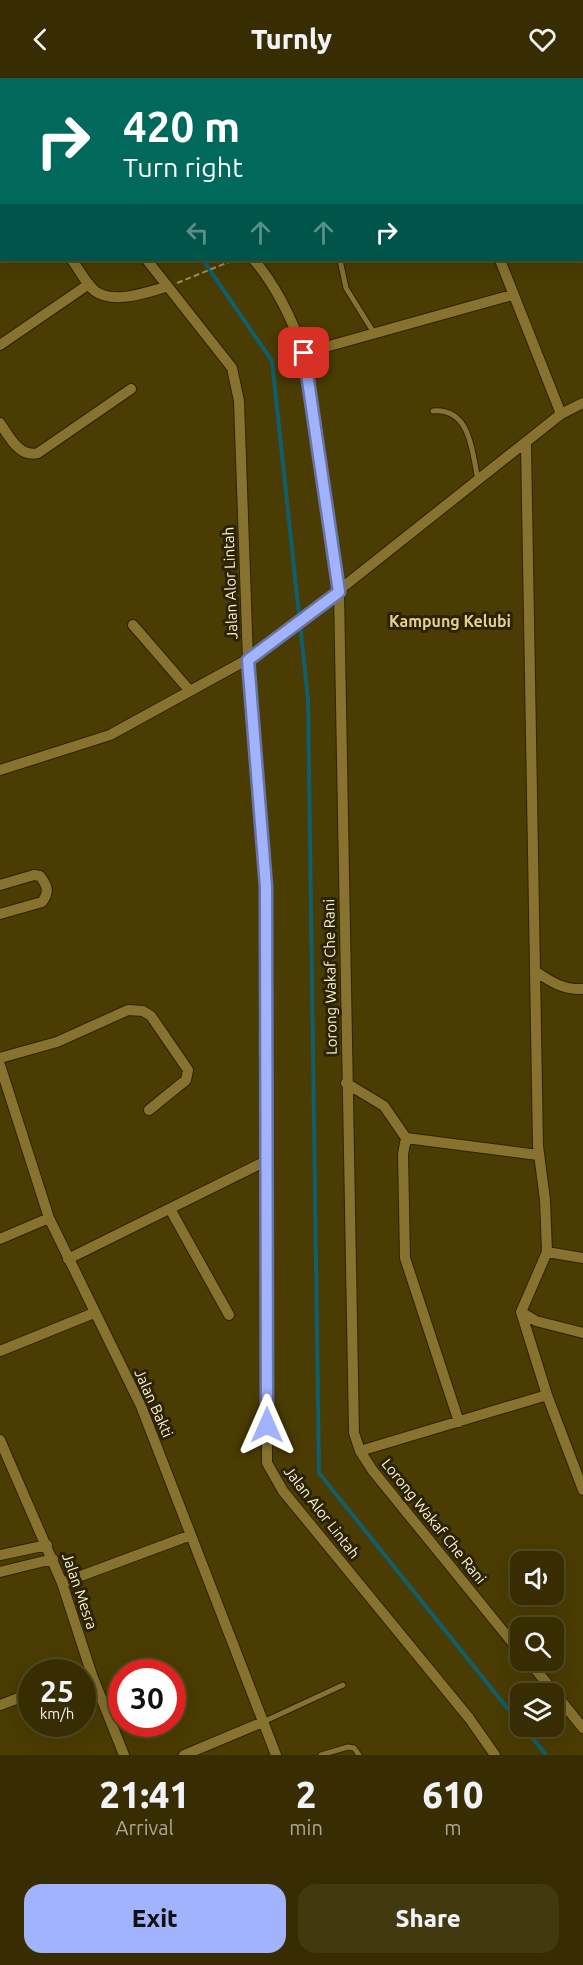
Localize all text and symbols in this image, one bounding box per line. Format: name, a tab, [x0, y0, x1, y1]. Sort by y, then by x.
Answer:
icon: back	[24, 23, 57, 56]
icon: heart	[526, 23, 559, 56]
text: Turnly	[251, 24, 332, 54]
icon: right	[24, 102, 102, 180]
text: 420 m	[123, 103, 240, 150]
text: Turn right	[123, 152, 243, 182]
icon: left	[181, 216, 214, 249]
icon: ahead	[244, 216, 277, 249]
icon: ahead	[307, 216, 340, 249]
icon: right	[370, 216, 403, 249]
pin	[278, 327, 329, 378]
icon: arrive	[287, 336, 320, 369]
street label: Jalan Alor Lintah	[220, 527, 240, 639]
district label: Kampung Kelubi	[389, 612, 511, 630]
street label: Lorong Wakaf Che Rani	[320, 899, 340, 1055]
street label: Jalan Bakti	[131, 1366, 177, 1440]
position arrow	[235, 1393, 299, 1457]
street label: Lorong Wakaf Che Rani	[378, 1455, 490, 1587]
street label: Jalan Alor Lintah	[281, 1463, 363, 1561]
street label: Jalan Mesra	[59, 1550, 101, 1632]
map controls	[510, 1551, 564, 1737]
button: sound	[510, 1551, 564, 1605]
button: search	[510, 1617, 564, 1671]
speed limit sign: 30	[108, 1659, 186, 1737]
text: 25	[40, 1674, 74, 1708]
button: layers	[510, 1683, 564, 1737]
text: km/h	[40, 1705, 74, 1722]
text: 21:41	[100, 1774, 190, 1815]
text: 2	[296, 1774, 316, 1815]
text: 610	[422, 1774, 483, 1815]
text: Arrival	[116, 1816, 174, 1839]
text: min	[289, 1816, 323, 1839]
text: m	[444, 1816, 462, 1839]
button: Exit	[24, 1884, 286, 1953]
button: Share	[298, 1884, 559, 1953]

